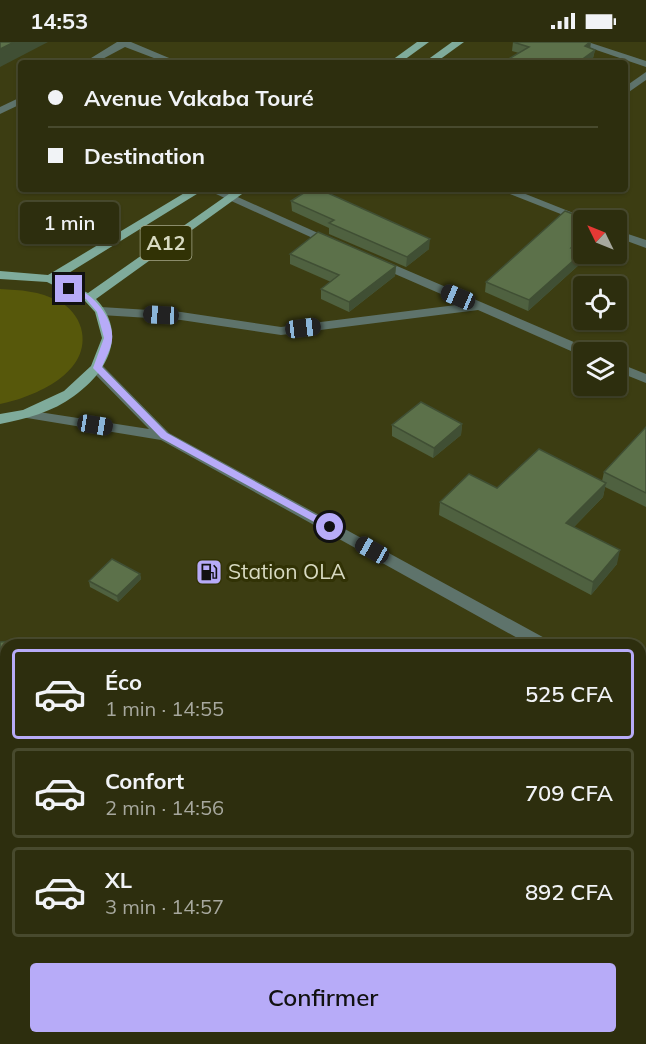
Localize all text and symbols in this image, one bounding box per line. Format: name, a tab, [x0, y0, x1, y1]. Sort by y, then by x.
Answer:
text: 14:53	[30, 7, 88, 35]
text: Avenue Vakaba Touré	[84, 84, 314, 112]
text: Destination	[84, 142, 205, 170]
callout: 1 min	[20, 202, 118, 244]
text: 1 min	[44, 210, 95, 235]
north arrow	[573, 210, 627, 264]
map controls	[573, 210, 627, 396]
road number: A12	[140, 226, 192, 260]
route end	[55, 275, 82, 302]
button: locate	[573, 276, 627, 330]
car	[438, 282, 478, 312]
car	[143, 305, 179, 325]
car	[284, 317, 322, 339]
button: layers	[573, 342, 627, 396]
car	[76, 413, 114, 437]
route start	[316, 513, 343, 540]
car	[352, 533, 392, 567]
fuel station icon: Station OLA	[194, 557, 224, 587]
place label: Station OLA	[228, 558, 346, 584]
icon: car	[33, 667, 87, 721]
text: Éco	[105, 668, 142, 696]
text: 525 CFA	[525, 680, 613, 708]
text: 1 min · 14:55	[105, 696, 224, 721]
icon: car	[33, 766, 87, 820]
text: Confort	[105, 767, 184, 795]
text: 709 CFA	[525, 779, 613, 807]
text: 2 min · 14:56	[105, 795, 224, 820]
icon: car	[33, 865, 87, 919]
text: XL	[105, 866, 132, 894]
text: 892 CFA	[525, 878, 613, 906]
text: 3 min · 14:57	[105, 894, 224, 919]
button: Confirmer	[30, 963, 616, 1032]

